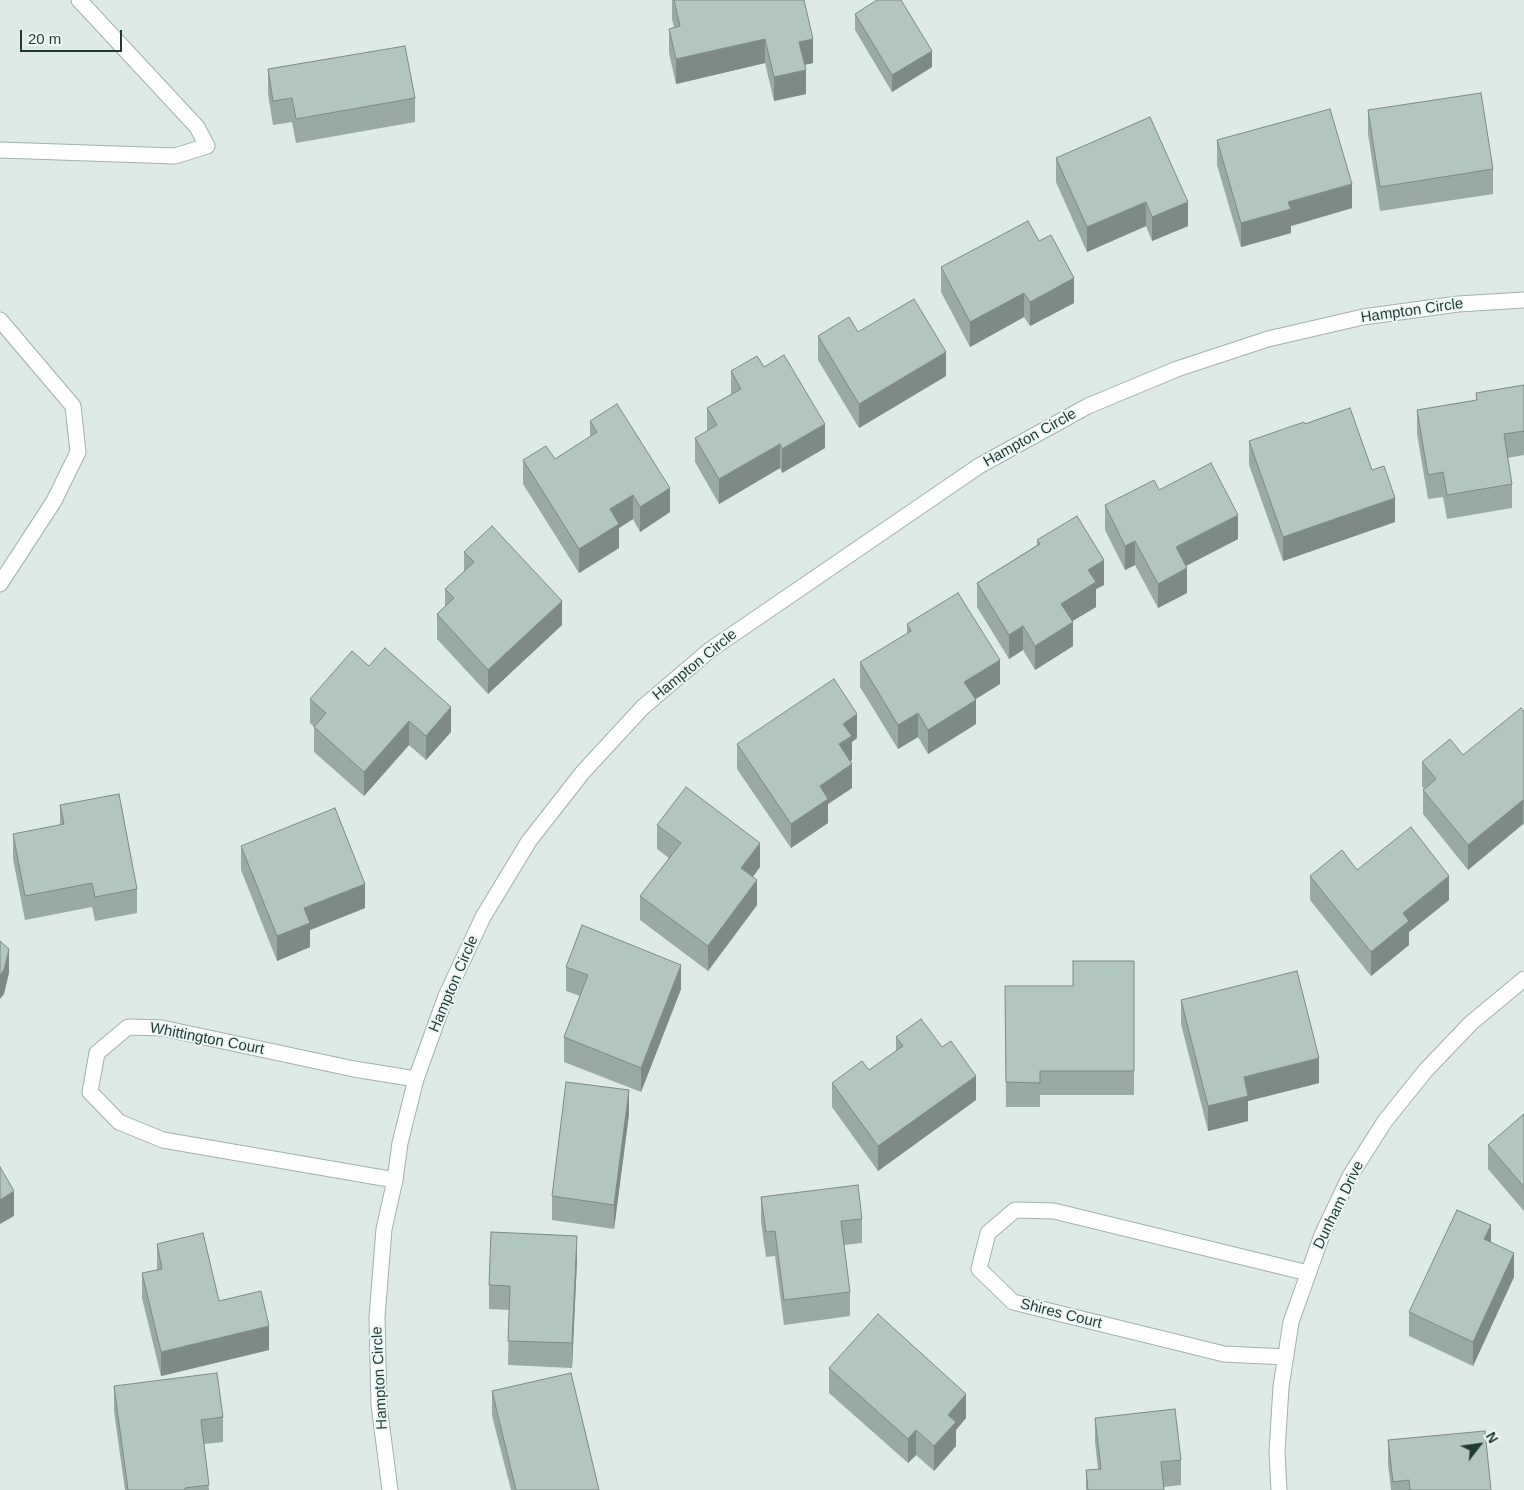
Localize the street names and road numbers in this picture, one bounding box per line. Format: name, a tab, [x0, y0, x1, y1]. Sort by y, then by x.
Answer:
street label: Hampton Circle	[1360, 295, 1464, 327]
street label: Hampton Circle	[980, 405, 1080, 471]
street label: Hampton Circle	[649, 625, 741, 705]
street label: Hampton Circle	[426, 933, 482, 1035]
street label: Whittington Court	[148, 1019, 266, 1059]
street label: Dunham Drive	[1310, 1158, 1368, 1252]
street label: Shires Court	[1018, 1295, 1104, 1333]
street label: Hampton Circle	[368, 1326, 392, 1430]

